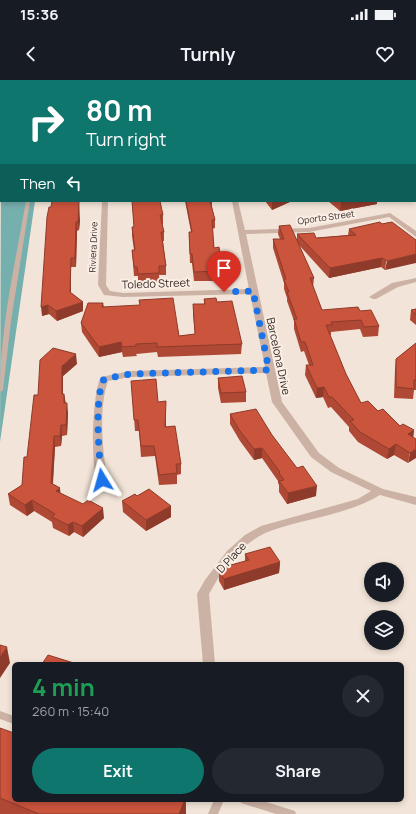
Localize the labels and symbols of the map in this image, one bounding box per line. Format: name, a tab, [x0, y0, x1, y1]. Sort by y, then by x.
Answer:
street label: Oporto Street	[297, 207, 356, 227]
street label: Riviera Drive	[86, 221, 100, 273]
pin	[207, 251, 241, 292]
street label: Toledo Street	[121, 274, 191, 292]
street label: Barcelona Drive	[263, 316, 295, 397]
position arrow	[81, 459, 123, 501]
street label: D Place	[213, 538, 250, 576]

